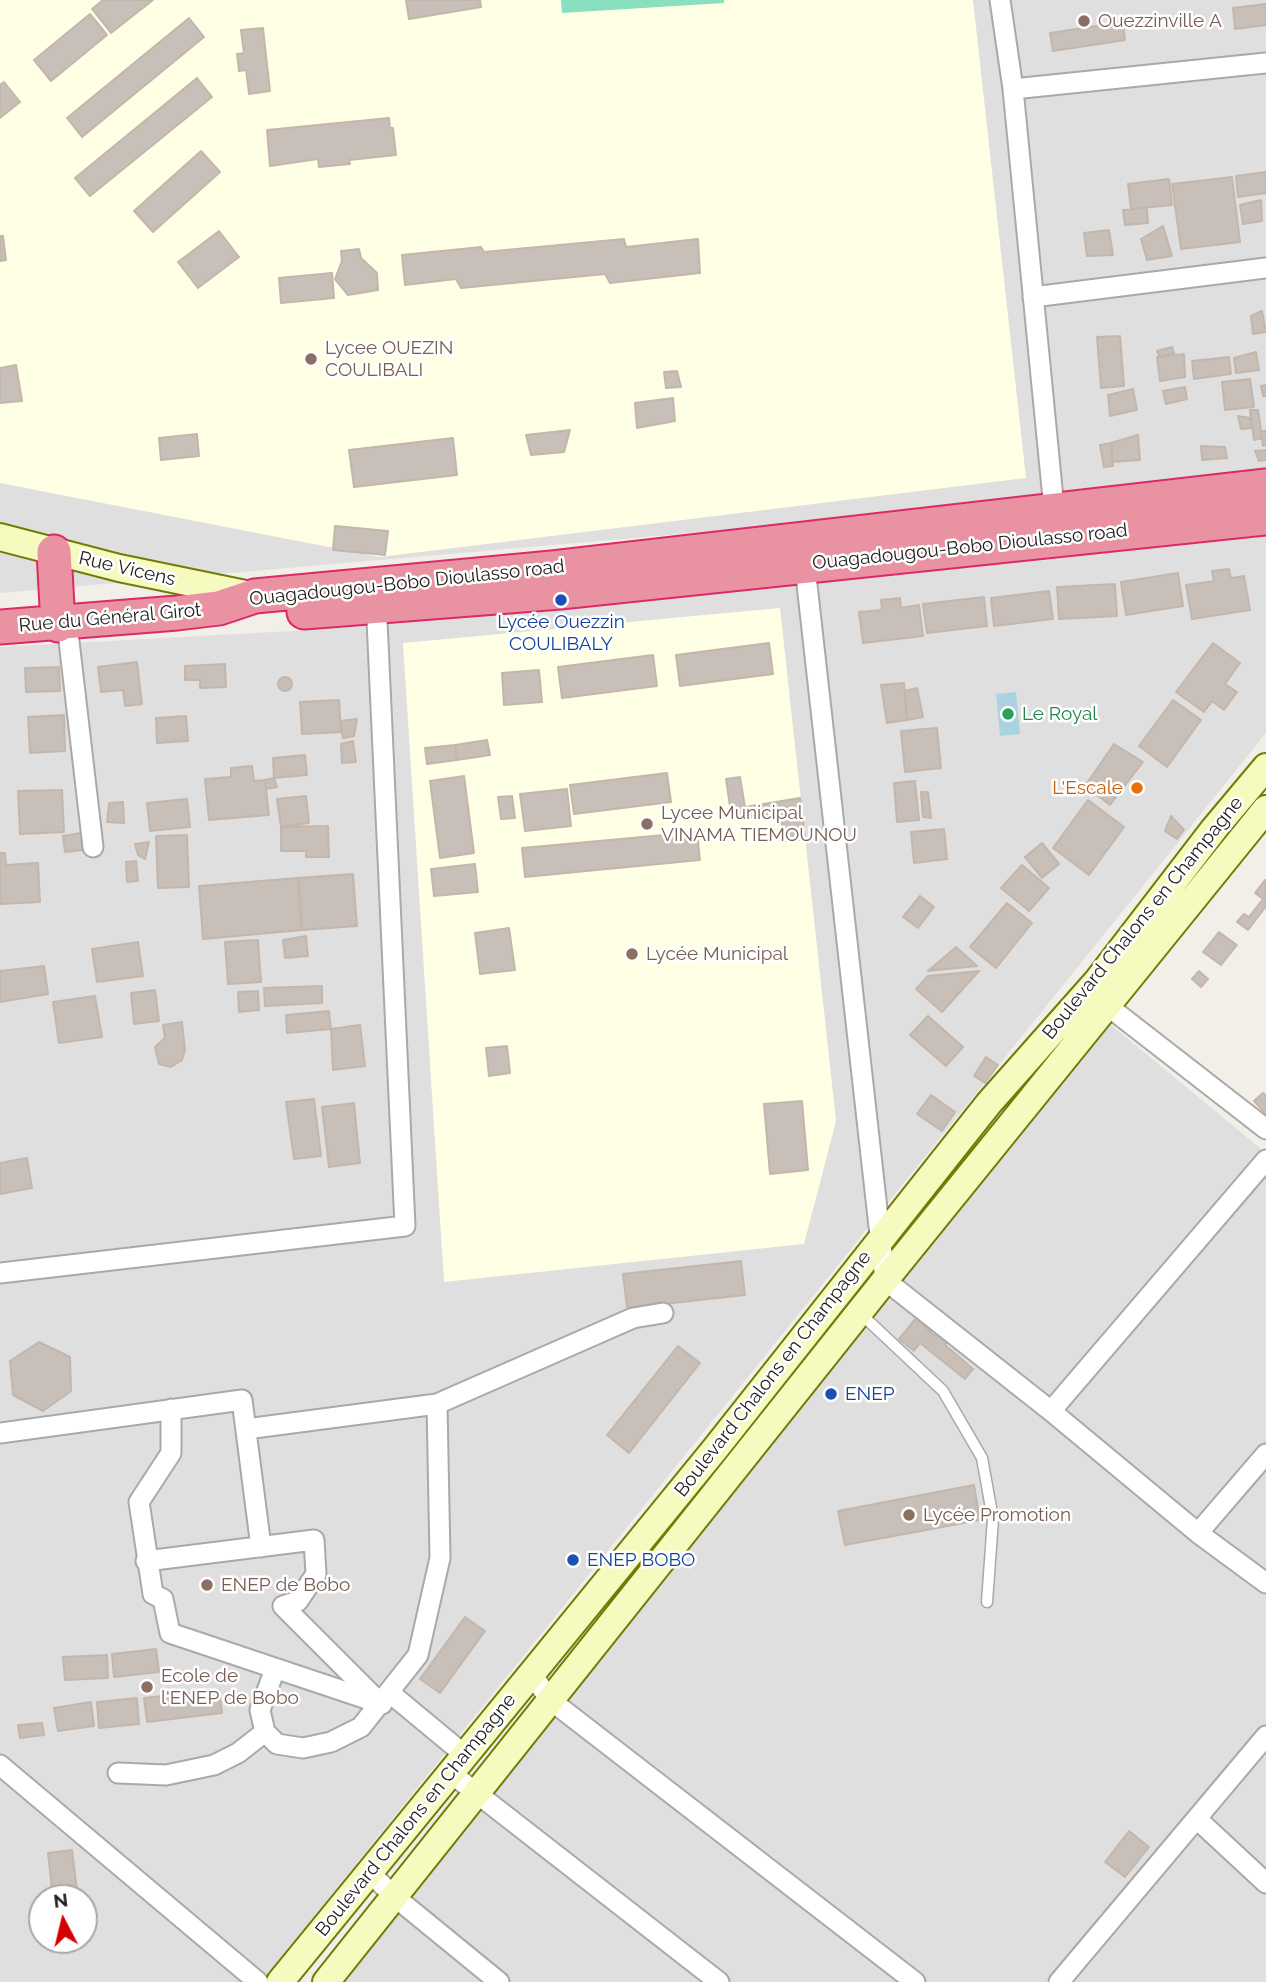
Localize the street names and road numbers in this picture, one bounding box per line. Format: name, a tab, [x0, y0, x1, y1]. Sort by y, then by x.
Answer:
street label: Ouagadougou-Bobo Dioulasso road	[811, 519, 1129, 575]
street label: Rue Vicens	[77, 547, 177, 591]
street label: Ouagadougou-Bobo Dioulasso road	[248, 555, 566, 611]
street label: Rue du Général Girot	[18, 599, 202, 637]
street label: Boulevard Chalons en Champagne	[1038, 792, 1248, 1044]
street label: Boulevard Chalons en Champagne	[670, 1247, 876, 1501]
street label: Boulevard Chalons en Champagne	[311, 1689, 521, 1941]

